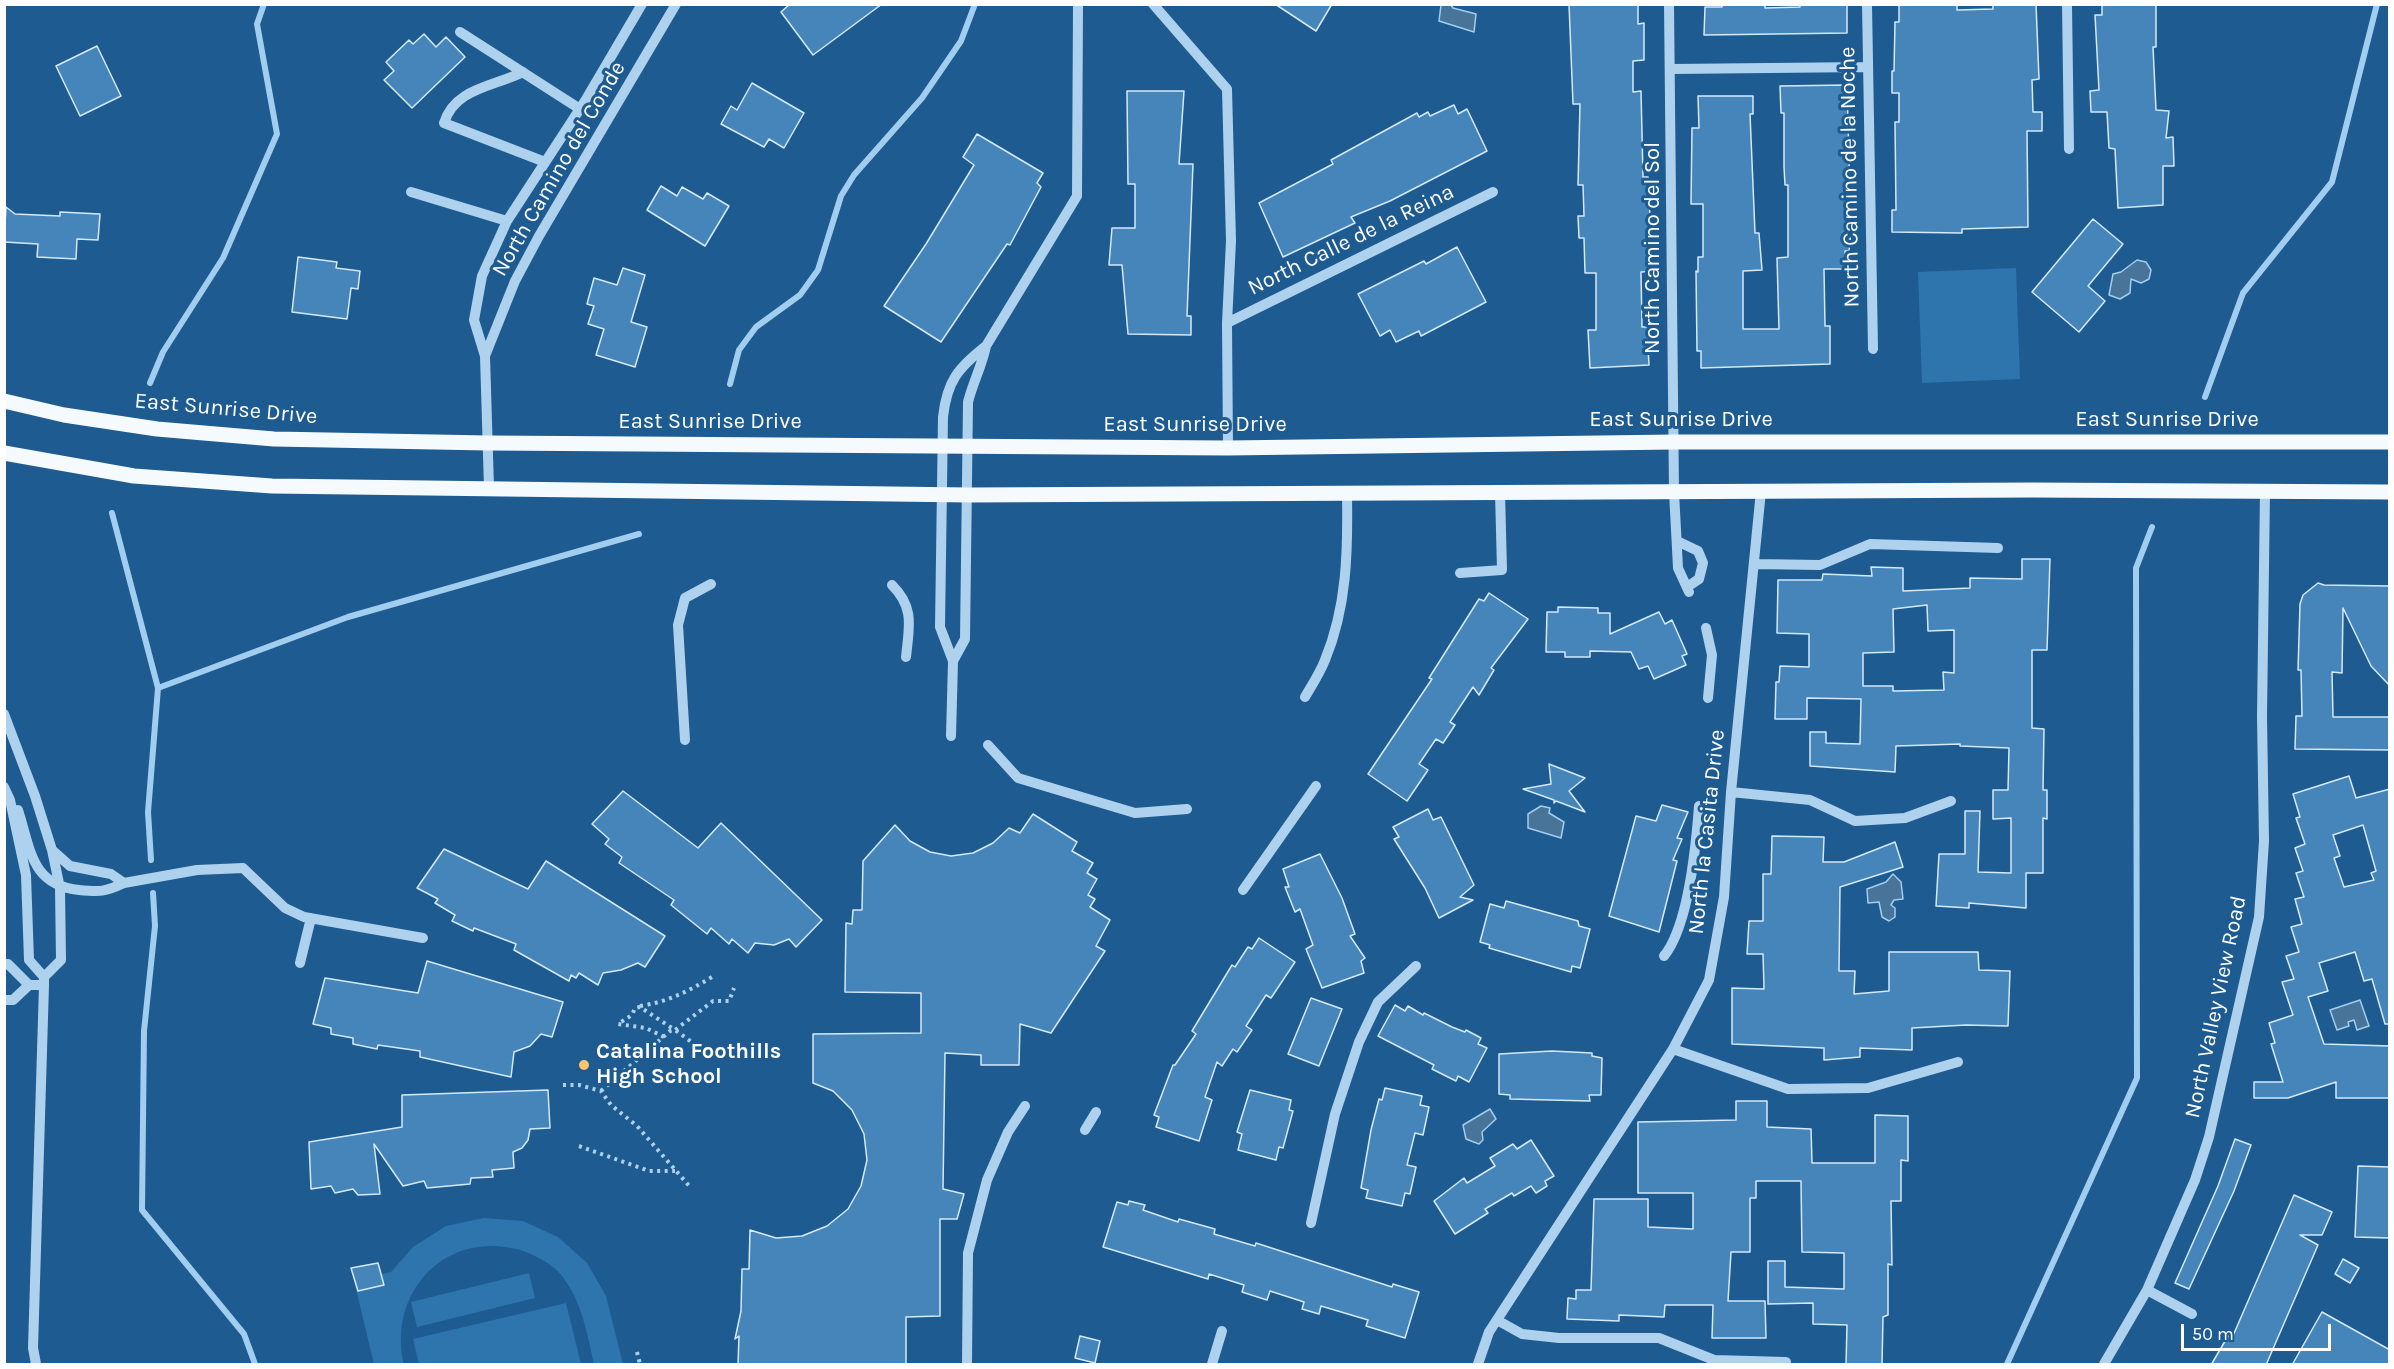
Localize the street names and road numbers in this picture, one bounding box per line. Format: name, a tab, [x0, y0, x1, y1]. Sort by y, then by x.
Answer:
street label: North Camino de la Noche	[1835, 46, 1865, 308]
street label: North Camino del Conde	[487, 57, 631, 281]
street label: North Camino del Sol	[1640, 142, 1666, 354]
street label: North Calle de la Reina	[1244, 179, 1458, 301]
street label: East Sunrise Drive	[133, 388, 319, 430]
street label: East Sunrise Drive	[1589, 407, 1773, 433]
street label: East Sunrise Drive	[2075, 407, 2259, 433]
street label: East Sunrise Drive	[618, 409, 802, 435]
street label: East Sunrise Drive	[1103, 412, 1287, 438]
street label: North la Casita Drive	[1683, 728, 1731, 936]
street label: North Valley View Road	[2180, 893, 2252, 1121]

